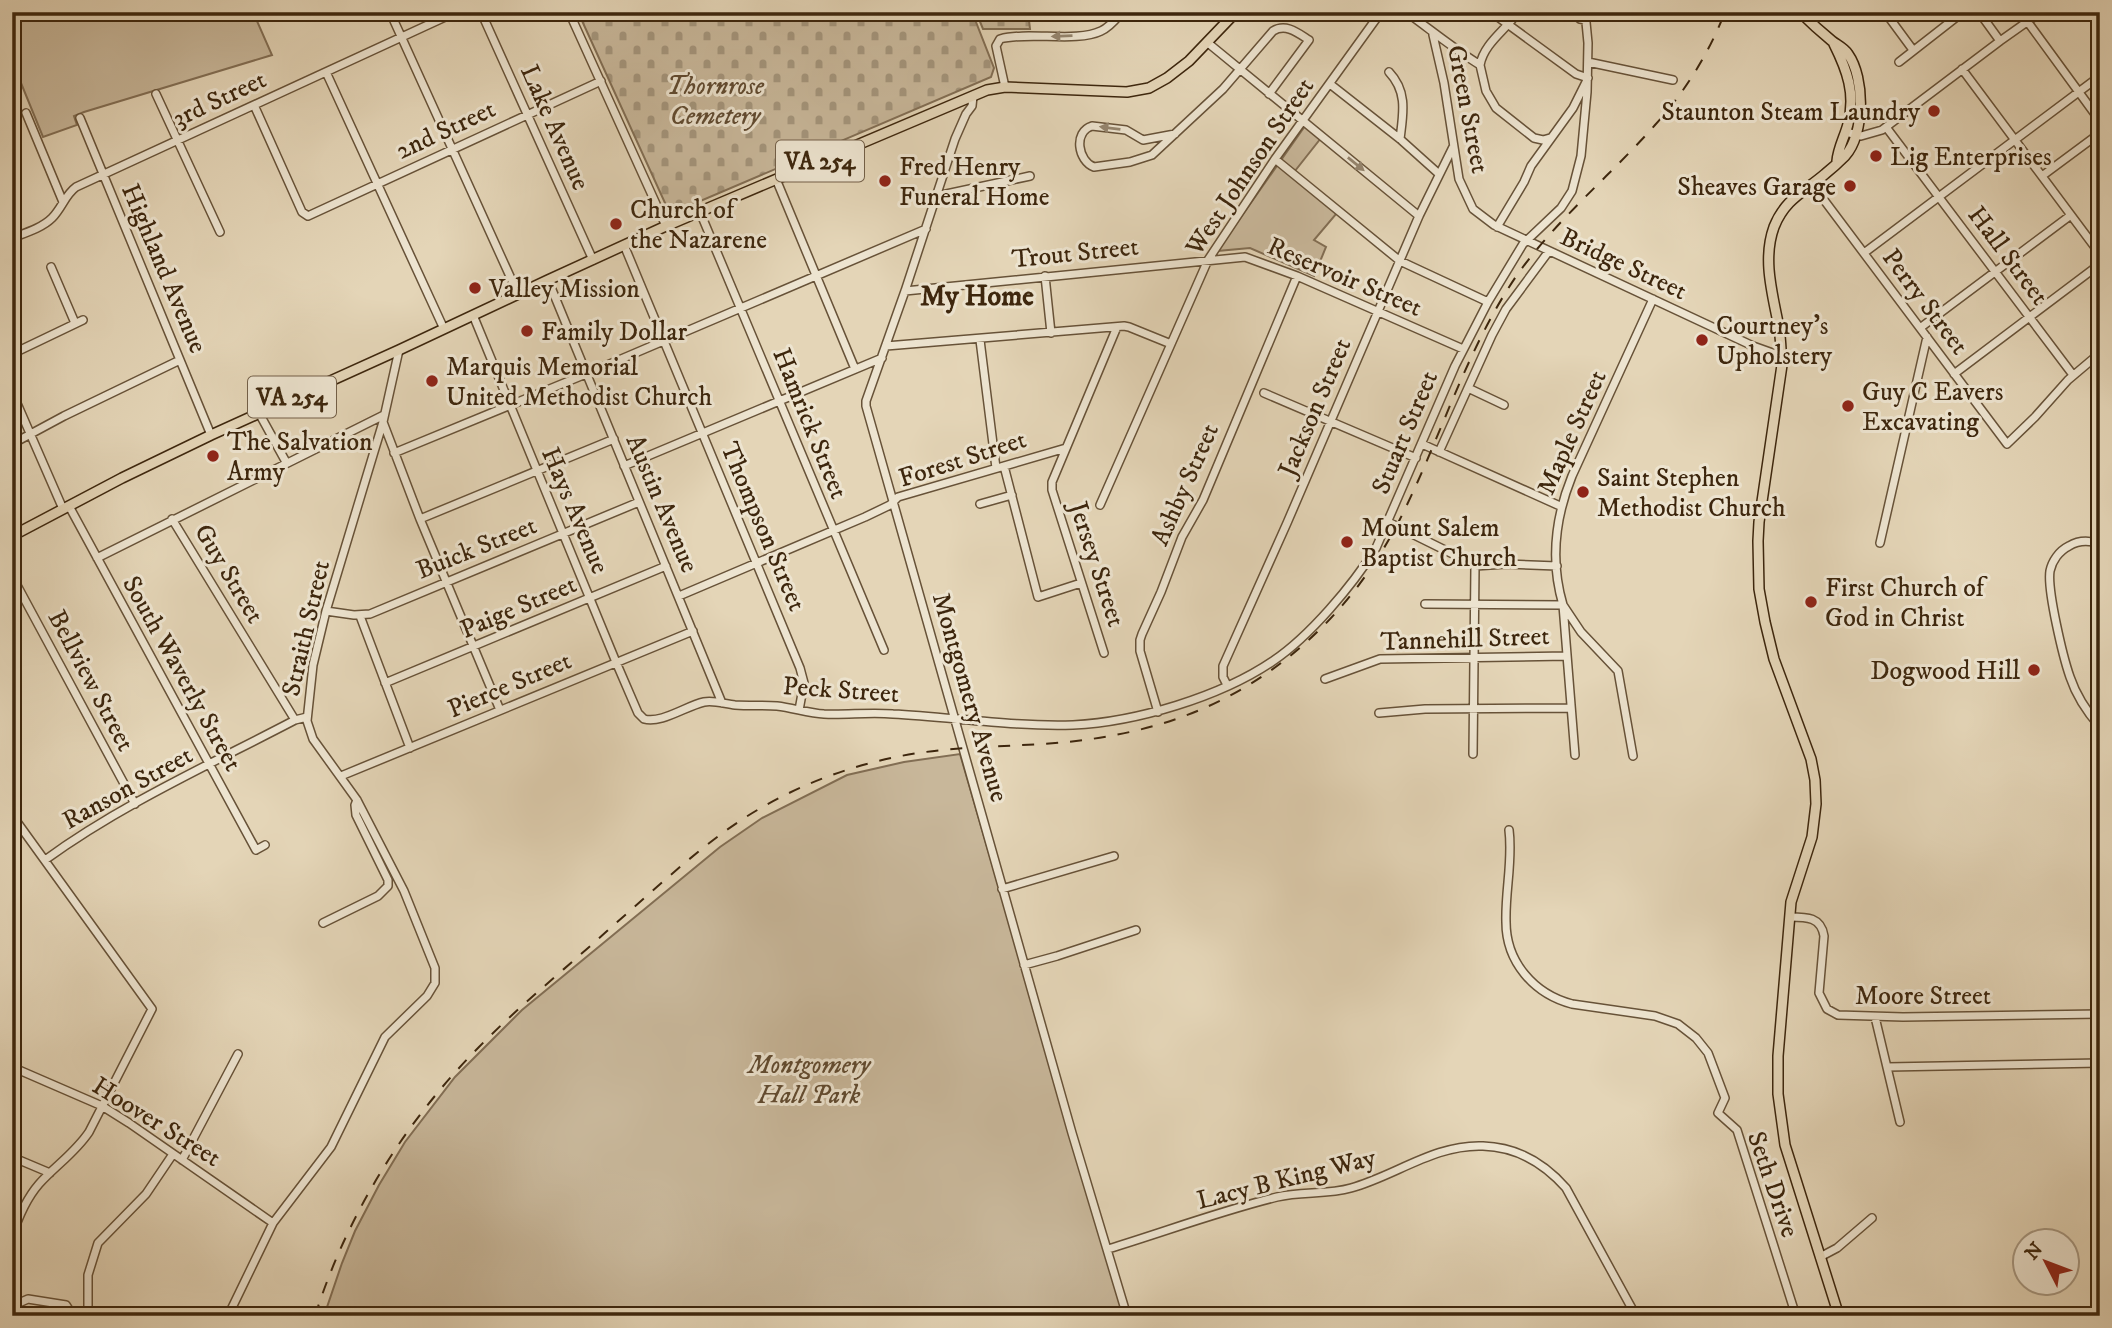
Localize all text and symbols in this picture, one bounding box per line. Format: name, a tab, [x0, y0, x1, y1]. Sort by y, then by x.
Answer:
one-way arrow	[1051, 30, 1073, 41]
street label: Green Street	[1439, 42, 1496, 176]
street label: Lake Avenue	[512, 60, 597, 195]
street label: 3rd Street	[168, 63, 272, 135]
park label: Thornrose Cemetery	[666, 70, 765, 133]
street label: West Johnson Street	[1178, 72, 1322, 263]
street label: 2nd Street	[390, 93, 501, 168]
place label: Staunton Steam Laundry	[1661, 96, 1921, 129]
marker: Staunton Steam Laundry	[1926, 103, 1942, 119]
one-way arrow	[1099, 123, 1121, 134]
road number: VA 254	[776, 140, 864, 182]
place label: Lig Enterprises	[1890, 141, 2052, 174]
marker: Lig Enterprises	[1868, 148, 1884, 164]
place label: Fred Henry Funeral Home	[899, 151, 1049, 214]
one-way arrow	[1346, 157, 1364, 172]
place label: Sheaves Garage	[1677, 171, 1836, 204]
marker: Fred Henry Funeral Home	[877, 173, 893, 189]
marker: Sheaves Garage	[1842, 178, 1858, 194]
street label: Highland Avenue	[113, 179, 214, 358]
place label: Church of the Nazarene	[630, 194, 767, 257]
street label: Hall Street	[1960, 200, 2056, 312]
marker: Church of the Nazarene	[608, 216, 624, 232]
street label: Bridge Street	[1555, 221, 1692, 308]
street label: Trout Street	[1010, 230, 1140, 277]
street label: Reservoir Street	[1262, 230, 1427, 325]
street label: Perry Street	[1874, 242, 1975, 361]
place label: Valley Mission	[488, 273, 640, 306]
district label: My Home	[920, 279, 1034, 314]
marker: Valley Mission	[467, 280, 483, 296]
place label: Courtney's Upholstery	[1716, 310, 1833, 373]
place label: Family Dollar	[541, 316, 687, 349]
marker: Family Dollar	[519, 323, 535, 339]
marker: Courtney's Upholstery	[1694, 332, 1710, 348]
street label: Jackson Street	[1271, 334, 1359, 484]
street label: Hamrick Street	[764, 343, 855, 504]
place label: Marquis Memorial United Methodist Church	[446, 351, 712, 414]
street label: Maple Street	[1530, 365, 1615, 500]
street label: Stuart Street	[1365, 366, 1446, 499]
marker: Marquis Memorial United Methodist Church	[424, 373, 440, 389]
road number: VA 254	[248, 376, 336, 418]
place label: Guy C Eavers Excavating	[1862, 376, 2003, 439]
marker: Guy C Eavers Excavating	[1840, 398, 1856, 414]
street label: Ashby Street	[1144, 418, 1227, 551]
street label: Forest Street	[895, 423, 1030, 496]
place label: The Salvation Army	[227, 426, 373, 489]
street label: Austin Avenue	[618, 430, 706, 578]
street label: Thompson Street	[712, 437, 813, 616]
street label: Hays Avenue	[533, 442, 616, 579]
marker: The Salvation Army	[205, 448, 221, 464]
place label: Saint Stephen Methodist Church	[1597, 462, 1786, 525]
marker: Saint Stephen Methodist Church	[1575, 484, 1591, 500]
street label: Jersey Street	[1060, 496, 1132, 631]
street label: Buick Street	[412, 509, 542, 587]
place label: Mount Salem Baptist Church	[1361, 512, 1517, 575]
street label: Guy Street	[186, 518, 271, 629]
marker: Mount Salem Baptist Church	[1339, 534, 1355, 550]
street label: Straith Street	[275, 557, 338, 699]
street label: Paige Street	[455, 568, 582, 647]
street label: South Waverly Street	[114, 570, 249, 777]
place label: First Church of God in Christ	[1825, 572, 1988, 635]
street label: Montgomery Avenue	[924, 589, 1015, 806]
marker: First Church of God in Christ	[1803, 594, 1819, 610]
street label: Bellview Street	[40, 604, 142, 757]
street label: Tannehill Street	[1380, 620, 1550, 659]
street label: Pierce Street	[443, 645, 576, 726]
place label: Dogwood Hill	[1870, 655, 2020, 688]
marker: Dogwood Hill	[2026, 662, 2042, 678]
street label: Peck Street	[782, 670, 900, 711]
street label: Ranson Street	[57, 739, 199, 838]
street label: Moore Street	[1855, 980, 1991, 1013]
park label: Montgomery Hall Park	[746, 1049, 872, 1112]
street label: Hoover Street	[86, 1070, 227, 1175]
street label: Seth Drive	[1739, 1127, 1806, 1242]
street label: Lacy B King Way	[1193, 1141, 1380, 1218]
north arrow	[2010, 1226, 2080, 1296]
text: N	[2021, 1238, 2049, 1265]

